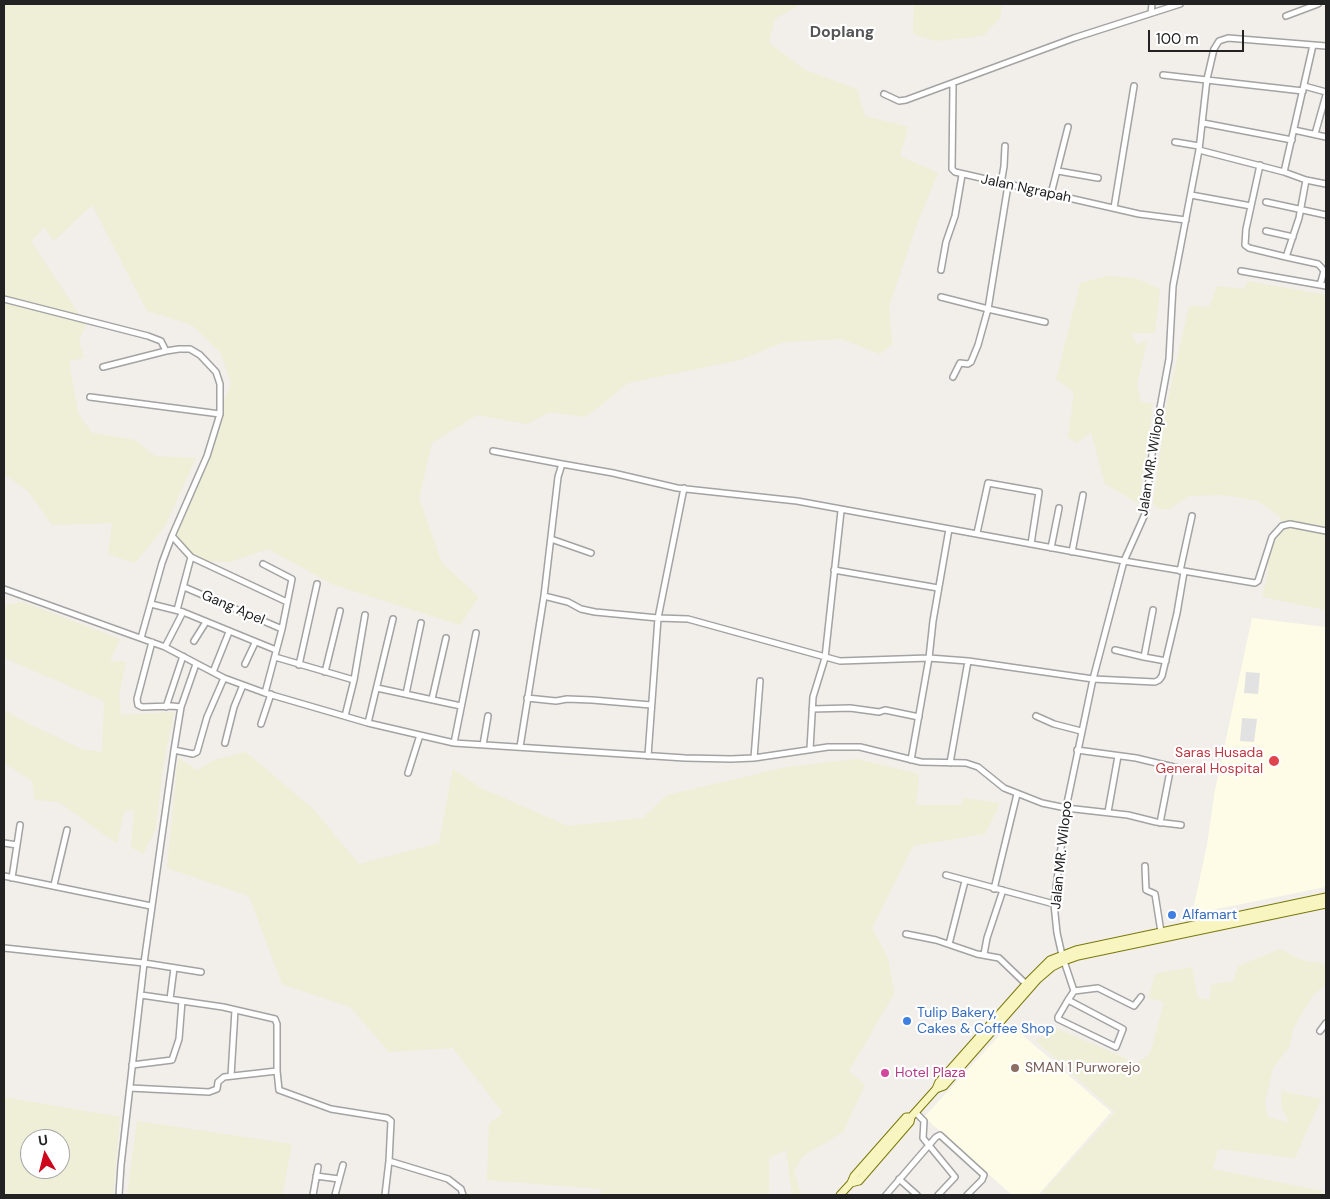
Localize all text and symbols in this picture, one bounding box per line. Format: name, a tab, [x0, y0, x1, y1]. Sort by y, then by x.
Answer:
scale bar	[1150, 20, 1246, 52]
district label: Doplang	[810, 23, 874, 43]
text: 100 m	[1156, 29, 1199, 49]
street label: Jalan Ngrapah	[979, 171, 1073, 207]
street label: Jalan MR. Wilopo	[1135, 407, 1169, 517]
street label: Gang Apel	[199, 587, 267, 629]
place label: Saras Husada General Hospital	[1156, 745, 1263, 778]
marker: Saras Husada General Hospital	[1267, 754, 1281, 768]
street label: Jalan MR. Wilopo	[1048, 800, 1076, 910]
place label: Alfamart	[1182, 907, 1237, 923]
marker: Alfamart	[1166, 909, 1178, 921]
place label: Tulip Bakery, Cakes & Coffee Shop	[917, 1005, 1054, 1038]
marker: Tulip Bakery, Cakes & Coffee Shop	[901, 1015, 913, 1027]
place label: SMAN 1 Purworejo	[1025, 1060, 1140, 1076]
marker: SMAN 1 Purworejo	[1009, 1062, 1021, 1074]
place label: Hotel Plaza	[895, 1065, 966, 1081]
marker: Hotel Plaza	[879, 1067, 891, 1079]
north arrow	[20, 1129, 70, 1179]
text: U	[37, 1131, 49, 1150]

